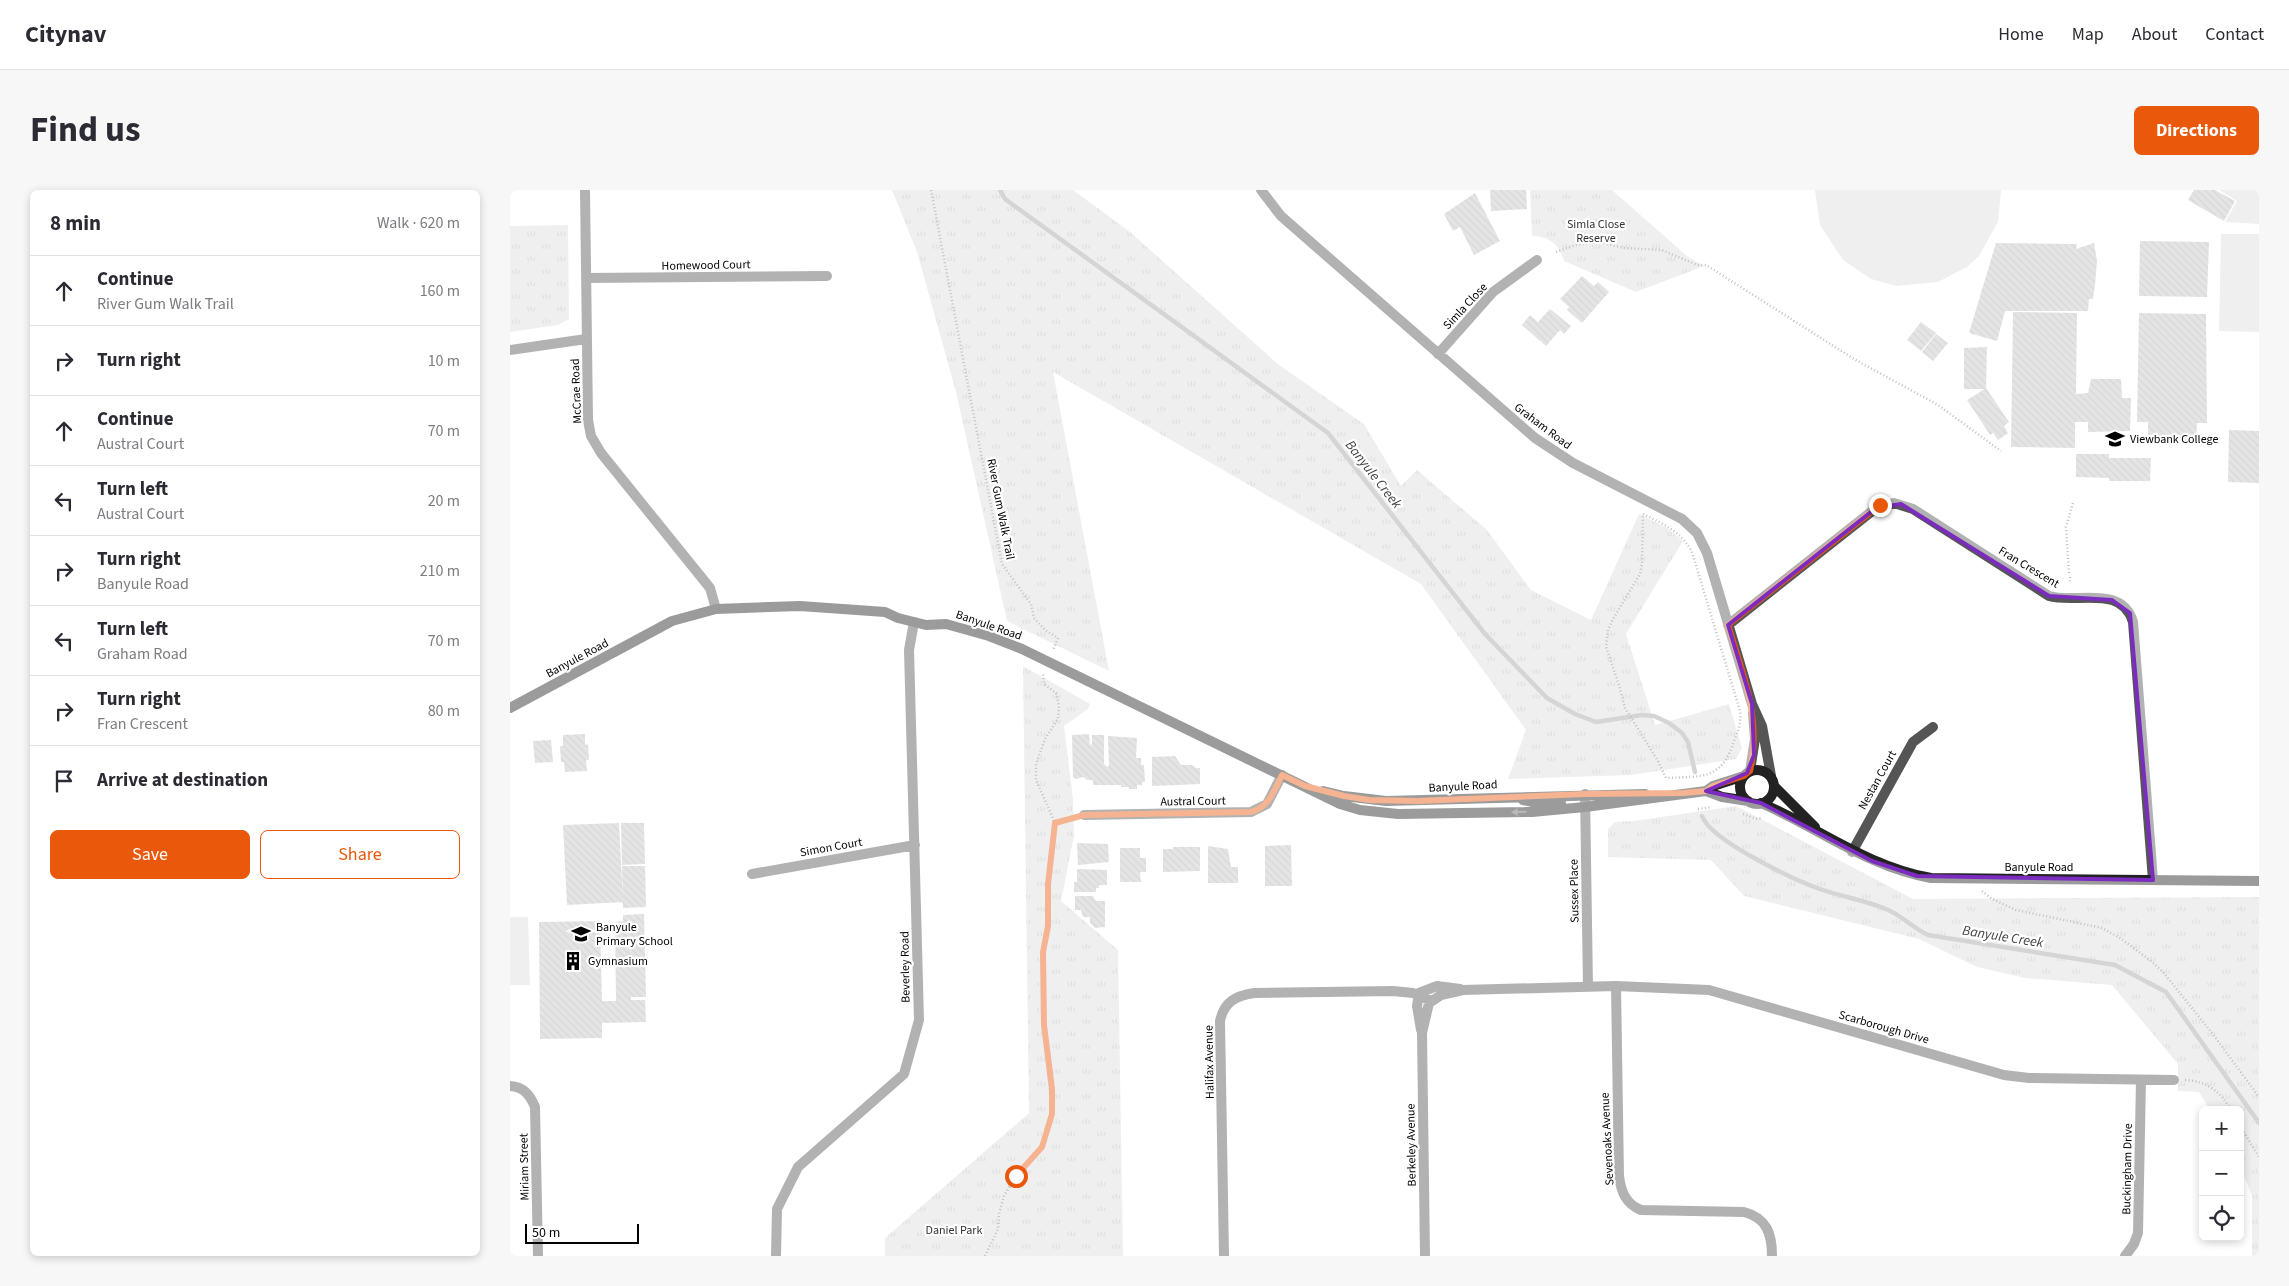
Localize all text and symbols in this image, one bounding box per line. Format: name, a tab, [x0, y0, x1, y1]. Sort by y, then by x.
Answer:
text: Citynav	[25, 17, 106, 52]
text: Home	[1998, 22, 2044, 47]
text: Map	[2072, 22, 2104, 47]
text: About	[2132, 22, 2177, 47]
text: Contact	[2205, 22, 2264, 47]
text: Find us	[30, 105, 140, 155]
button: Directions	[2134, 106, 2259, 155]
text: 8 min	[50, 208, 101, 238]
text: Walk · 620 m	[377, 212, 460, 234]
park label: Simla Close Reserve	[1567, 216, 1625, 247]
street label: Homewood Court	[661, 256, 751, 275]
text: Continue	[97, 266, 174, 293]
icon: ahead	[50, 277, 78, 305]
street label: Simla Close	[1439, 279, 1491, 333]
text: 160 m	[420, 280, 460, 302]
text: River Gum Walk Trail	[97, 293, 234, 315]
icon: right	[50, 347, 78, 375]
text: Turn right	[97, 347, 181, 374]
text: 10 m	[428, 350, 460, 372]
street label: McCrae Road	[567, 358, 586, 424]
street label: Graham Road	[1510, 399, 1575, 454]
text: Continue	[97, 406, 174, 433]
icon: ahead	[50, 417, 78, 445]
text: 70 m	[428, 420, 460, 442]
school or university icon: Viewbank College	[2104, 428, 2126, 450]
place label: Viewbank College	[2130, 431, 2218, 448]
text: Austral Court	[97, 433, 184, 455]
water label: Banyule Creek	[1340, 436, 1406, 513]
street label: River Gum Walk Trail	[982, 457, 1019, 561]
text: Turn left	[97, 476, 168, 503]
icon: left	[50, 487, 78, 515]
text: 20 m	[428, 490, 460, 512]
route end	[1869, 494, 1892, 517]
text: Austral Court	[97, 503, 184, 525]
street label: Fran Crescent	[1995, 543, 2062, 592]
text: Turn right	[97, 546, 181, 573]
icon: right	[50, 557, 78, 585]
text: 210 m	[420, 560, 460, 582]
text: Banyule Road	[97, 573, 189, 595]
street label: Banyule Road	[953, 606, 1024, 645]
text: Turn left	[97, 616, 168, 643]
icon: left	[50, 627, 78, 655]
text: 70 m	[428, 630, 460, 652]
street label: Banyule Road	[543, 635, 612, 682]
text: Graham Road	[97, 643, 188, 665]
text: Turn right	[97, 686, 181, 713]
icon: right	[50, 697, 78, 725]
text: 80 m	[428, 700, 460, 722]
text: Fran Crescent	[97, 713, 188, 735]
street label: Nestan Court	[1854, 748, 1901, 813]
icon: arrive	[50, 767, 78, 795]
text: Arrive at destination	[97, 767, 268, 794]
street label: Banyule Road	[1428, 776, 1498, 797]
street label: Austral Court	[1160, 792, 1226, 811]
one-way arrow	[1511, 808, 1527, 816]
button: Save	[50, 830, 250, 879]
button: Share	[260, 830, 460, 879]
street label: Simon Court	[799, 834, 864, 861]
street label: Sussex Place	[1565, 859, 1584, 923]
street label: Banyule Road	[2005, 859, 2073, 876]
place label: Banyule Primary School	[596, 919, 673, 950]
water label: Banyule Creek	[1961, 921, 2045, 953]
school or university icon: Banyule Primary School	[570, 923, 592, 945]
street label: Beverley Road	[896, 931, 915, 1003]
building icon: Gymnasium	[562, 950, 584, 972]
place label: Gymnasium	[588, 953, 648, 970]
street label: Scarborough Drive	[1837, 1006, 1931, 1049]
street label: Halifax Avenue	[1200, 1025, 1219, 1099]
street label: Sevenoaks Avenue	[1597, 1092, 1618, 1186]
street label: Berkeley Avenue	[1402, 1103, 1421, 1187]
map controls	[2199, 1106, 2244, 1241]
button: +	[2199, 1106, 2244, 1151]
street label: Buckingham Drive	[2118, 1123, 2137, 1215]
street label: Miriam Street	[515, 1133, 534, 1201]
button: −	[2199, 1151, 2244, 1196]
route start	[1005, 1165, 1028, 1188]
button: locate	[2199, 1196, 2244, 1241]
scale bar	[525, 1221, 639, 1244]
park label: Daniel Park	[926, 1222, 982, 1239]
text: 50 m	[532, 1223, 560, 1243]

